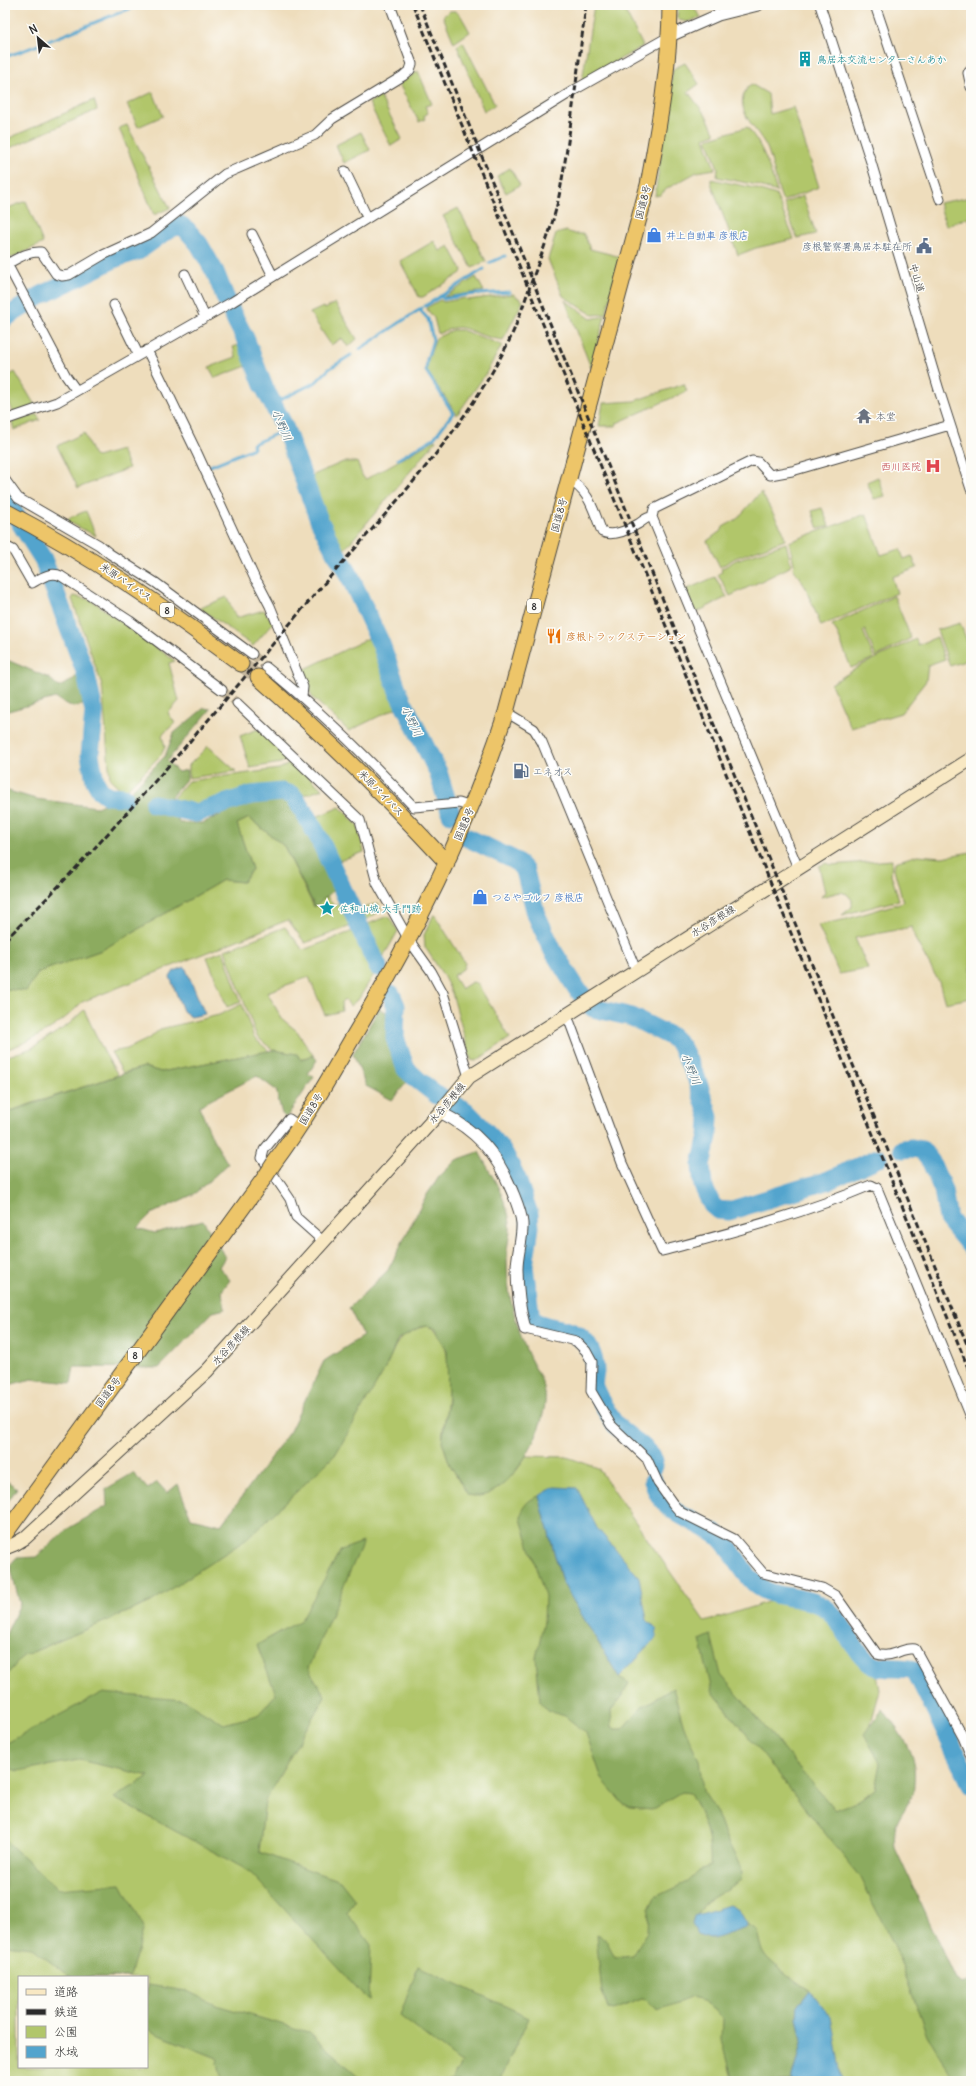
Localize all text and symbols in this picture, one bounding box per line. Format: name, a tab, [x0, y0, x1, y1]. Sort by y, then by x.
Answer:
north arrow	[18, 18, 58, 58]
text: N	[27, 21, 40, 37]
building icon: 鳥居本交流センターさんあか	[796, 50, 814, 68]
place label: 鳥居本交流センターさんあか	[817, 53, 946, 66]
street label: 国道8号	[632, 183, 654, 221]
shop icon: 井上自動車 彦根店	[645, 226, 663, 244]
place label: 井上自動車 彦根店	[666, 229, 748, 242]
public building icon: 彦根警察署鳥居本駐在所	[915, 237, 933, 255]
place label: 彦根警察署鳥居本駐在所	[802, 240, 912, 253]
street label: 中山道	[907, 262, 927, 294]
water label: 小野川	[269, 407, 295, 443]
temple icon: 本堂	[855, 407, 873, 425]
place label: 本堂	[876, 410, 896, 423]
hospital icon: 西川医院	[924, 457, 942, 475]
place label: 西川医院	[881, 460, 921, 473]
street label: 国道8号	[548, 496, 570, 534]
street label: 米原バイパス	[98, 560, 154, 604]
road number: 8	[527, 599, 541, 613]
road number: 8	[160, 603, 174, 617]
restaurant icon: 彦根トラックステーション	[545, 627, 563, 645]
place label: 彦根トラックステーション	[566, 630, 686, 643]
water label: 小野川	[398, 703, 426, 739]
fuel station icon: エネオス	[512, 762, 530, 780]
place label: エネオス	[533, 765, 572, 778]
street label: 米原バイパス	[356, 767, 406, 819]
street label: 国道8号	[451, 805, 477, 843]
shop icon: つるやゴルフ 彦根店	[471, 888, 489, 906]
place label: つるやゴルフ 彦根店	[492, 891, 584, 904]
place icon: 佐和山城 大手門跡	[318, 899, 336, 917]
place label: 佐和山城 大手門跡	[339, 902, 421, 915]
street label: 水谷彦根線	[688, 902, 738, 940]
water label: 小野川	[678, 1051, 704, 1087]
street label: 水谷彦根線	[426, 1080, 468, 1126]
street label: 国道8号	[296, 1090, 326, 1128]
street label: 水谷彦根線	[209, 1322, 253, 1368]
road number: 8	[128, 1348, 142, 1362]
street label: 国道8号	[92, 1374, 124, 1410]
legend	[18, 1976, 148, 2068]
text: 道路	[54, 1984, 78, 1999]
text: 鉄道	[54, 2004, 78, 2019]
text: 公園	[54, 2024, 78, 2039]
text: 水域	[54, 2044, 78, 2059]

